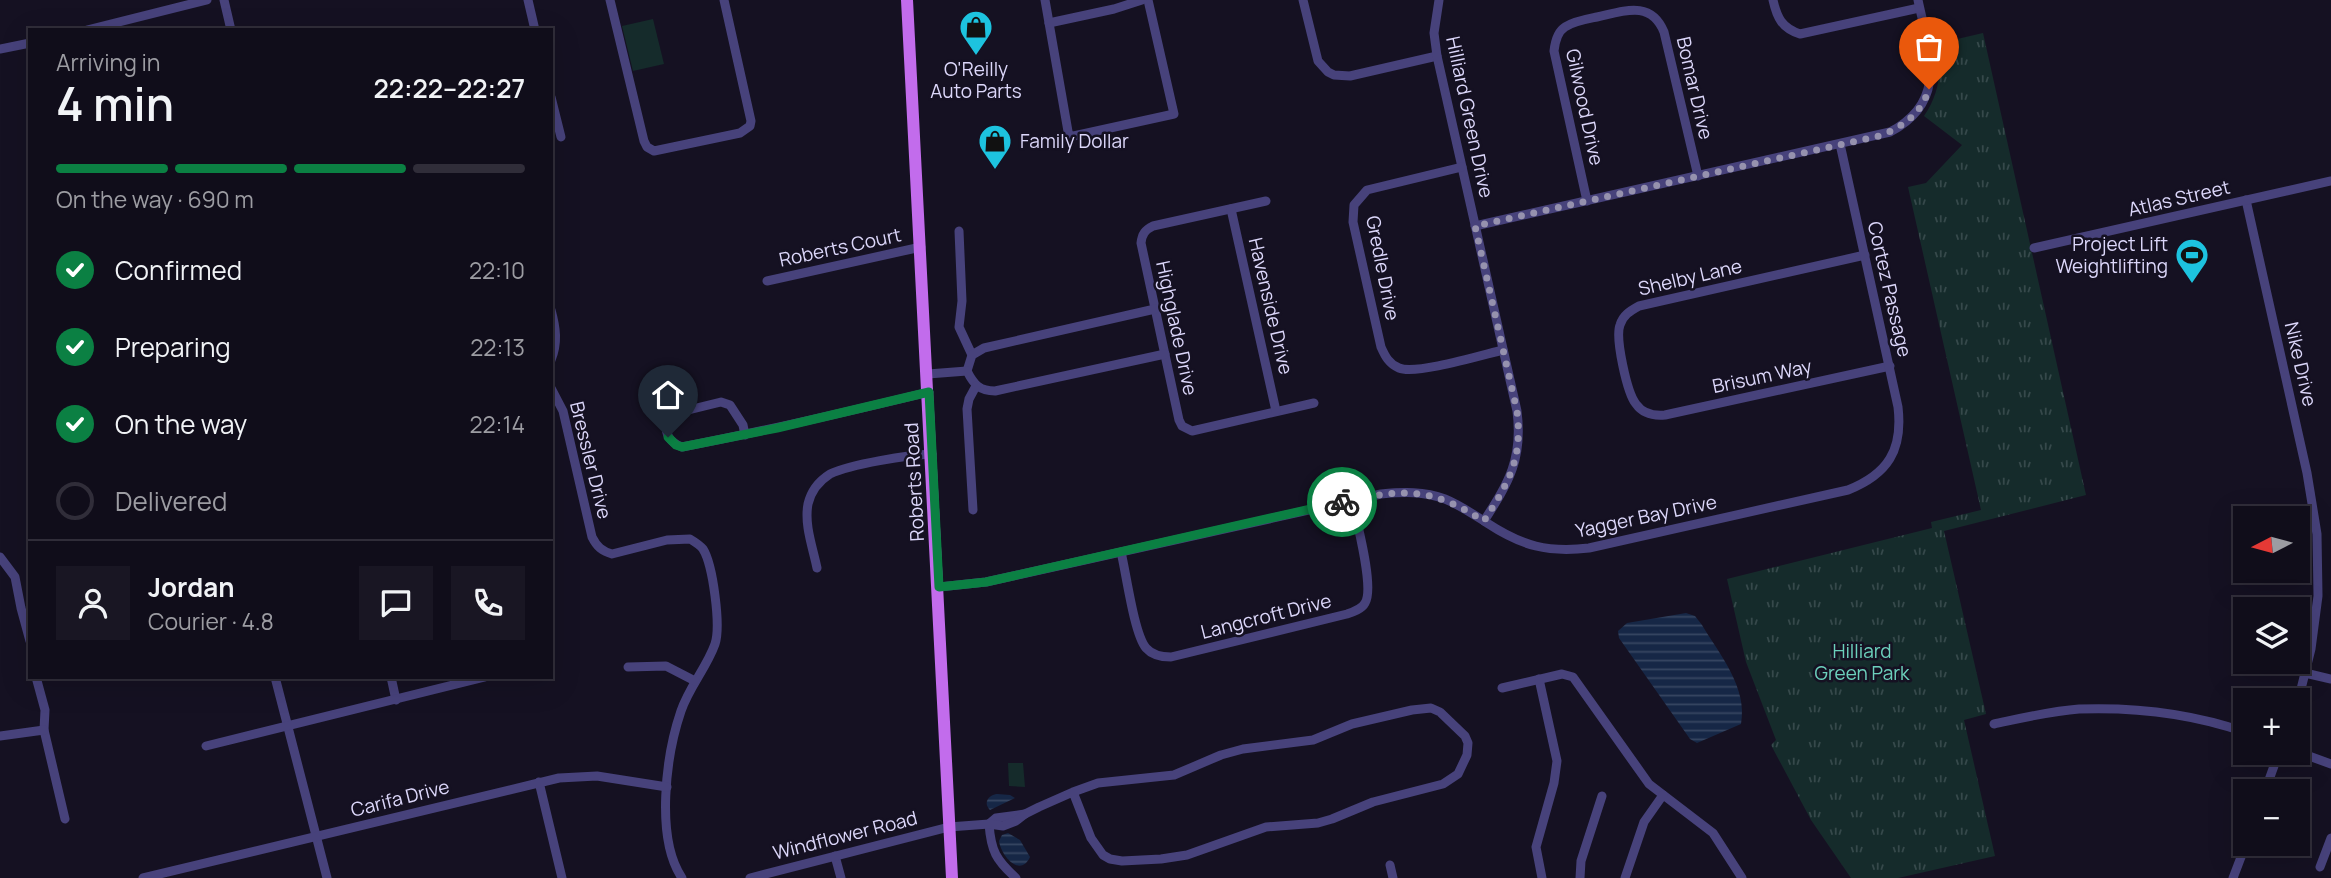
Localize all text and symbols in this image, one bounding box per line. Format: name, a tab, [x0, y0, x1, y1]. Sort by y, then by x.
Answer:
shop icon: O'Reilly Auto Parts	[957, 8, 995, 57]
pin	[1899, 17, 1959, 89]
icon: bag	[1910, 28, 1948, 66]
street label: Hilliard Green Drive	[1440, 34, 1500, 200]
street label: Bomar Drive	[1671, 34, 1719, 142]
text: Arriving in	[56, 46, 161, 78]
street label: Gilwood Drive	[1560, 46, 1610, 168]
place label: O'Reilly Auto Parts	[930, 56, 1022, 104]
text: 22:22–22:27	[373, 70, 525, 106]
text: 4 min	[56, 72, 174, 135]
shop icon: Family Dollar	[976, 122, 1014, 171]
place label: Family Dollar	[1020, 128, 1129, 154]
street label: Atlas Street	[2125, 174, 2233, 222]
text: On the way · 690 m	[56, 183, 254, 215]
street label: Gredle Drive	[1360, 213, 1406, 323]
street label: Cortez Passage	[1862, 219, 1918, 359]
street label: Roberts Court	[776, 221, 904, 273]
place label: Project Lift Weightlifting	[2055, 231, 2168, 279]
street label: Havenside Drive	[1243, 235, 1299, 377]
sports icon: Project Lift Weightlifting	[2173, 236, 2211, 285]
icon: check	[56, 251, 94, 289]
text: Confirmed	[115, 252, 242, 288]
street label: Shelby Lane	[1636, 252, 1744, 302]
text: 22:10	[469, 254, 525, 286]
street label: Highglade Drive	[1150, 258, 1204, 398]
street label: Nike Drive	[2279, 319, 2323, 409]
icon: check	[56, 328, 94, 366]
text: Preparing	[115, 329, 231, 365]
text: 22:13	[470, 331, 525, 363]
street label: Brisum Way	[1710, 353, 1814, 399]
pin	[638, 365, 698, 437]
icon: home	[649, 376, 687, 414]
street label: Bressler Drive	[564, 399, 618, 521]
icon: check	[56, 405, 94, 443]
text: On the way	[115, 406, 247, 442]
text: 22:14	[469, 408, 525, 440]
street label: Roberts Road	[898, 422, 930, 542]
courier	[1307, 467, 1377, 537]
text: Delivered	[115, 483, 227, 519]
icon: bike	[1323, 483, 1361, 521]
street label: Yagger Bay Drive	[1573, 488, 1719, 544]
north arrow	[2233, 506, 2310, 583]
map controls	[2233, 506, 2310, 856]
button: person	[56, 566, 130, 640]
button: chat	[359, 566, 433, 640]
button: phone	[451, 566, 525, 640]
text: Jordan	[148, 569, 234, 605]
street label: Langcroft Drive	[1198, 587, 1334, 645]
button: layers	[2233, 597, 2310, 674]
text: Courier · 4.8	[148, 605, 274, 637]
park label: Hilliard Green Park	[1815, 638, 1910, 686]
button: +	[2233, 688, 2310, 765]
street label: Carifa Drive	[348, 773, 452, 823]
button: −	[2233, 779, 2310, 856]
street label: Windflower Road	[770, 804, 920, 866]

